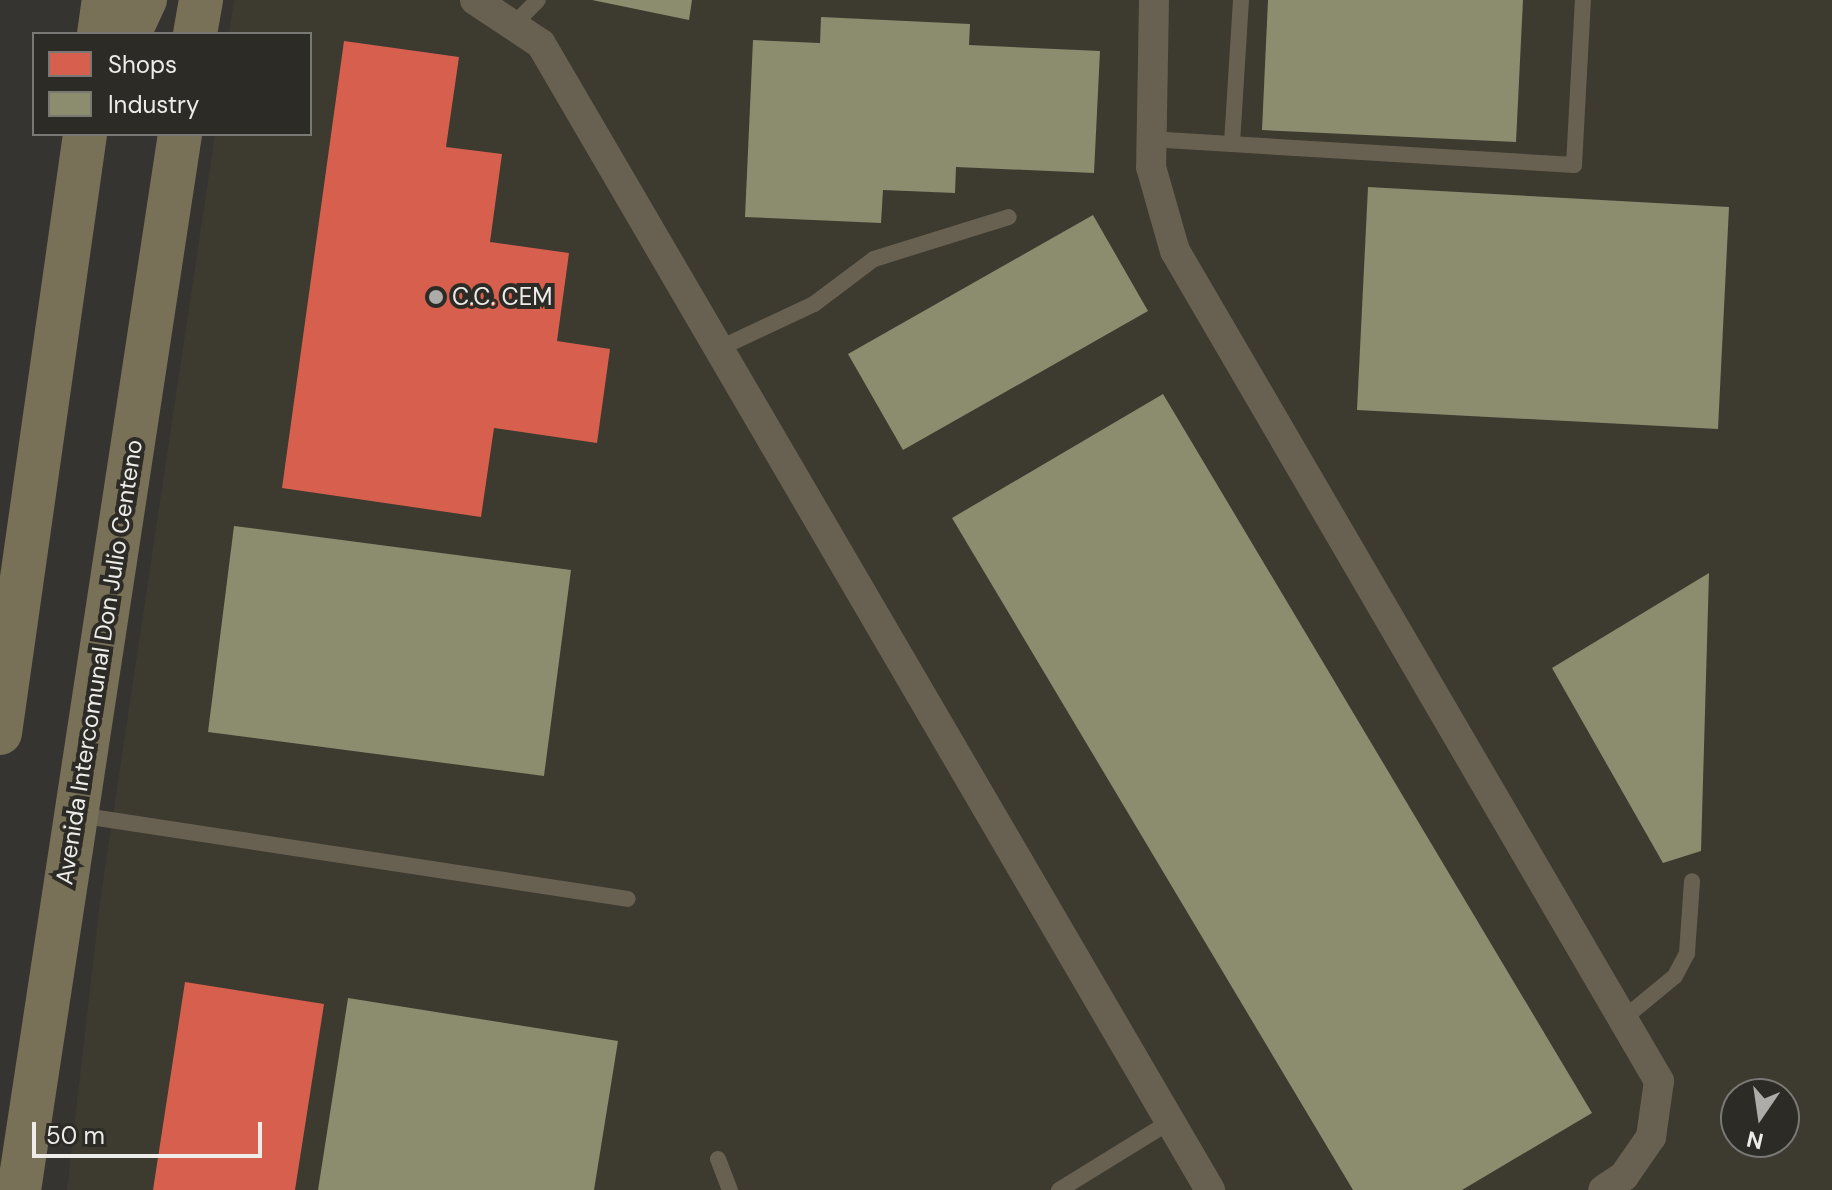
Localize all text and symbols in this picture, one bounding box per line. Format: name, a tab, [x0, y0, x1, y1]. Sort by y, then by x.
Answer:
legend	[32, 32, 312, 136]
text: Shops	[108, 49, 177, 80]
text: Industry	[108, 89, 199, 120]
place label: C.C. CEM	[452, 283, 553, 311]
marker: C.C. CEM	[427, 288, 445, 306]
street label: Avenida Intercomunal Don Julio Centeno	[50, 437, 148, 887]
north arrow	[1720, 1078, 1800, 1158]
scale bar	[36, 1106, 266, 1156]
text: 50 m	[46, 1120, 105, 1151]
text: N	[1744, 1124, 1766, 1156]

